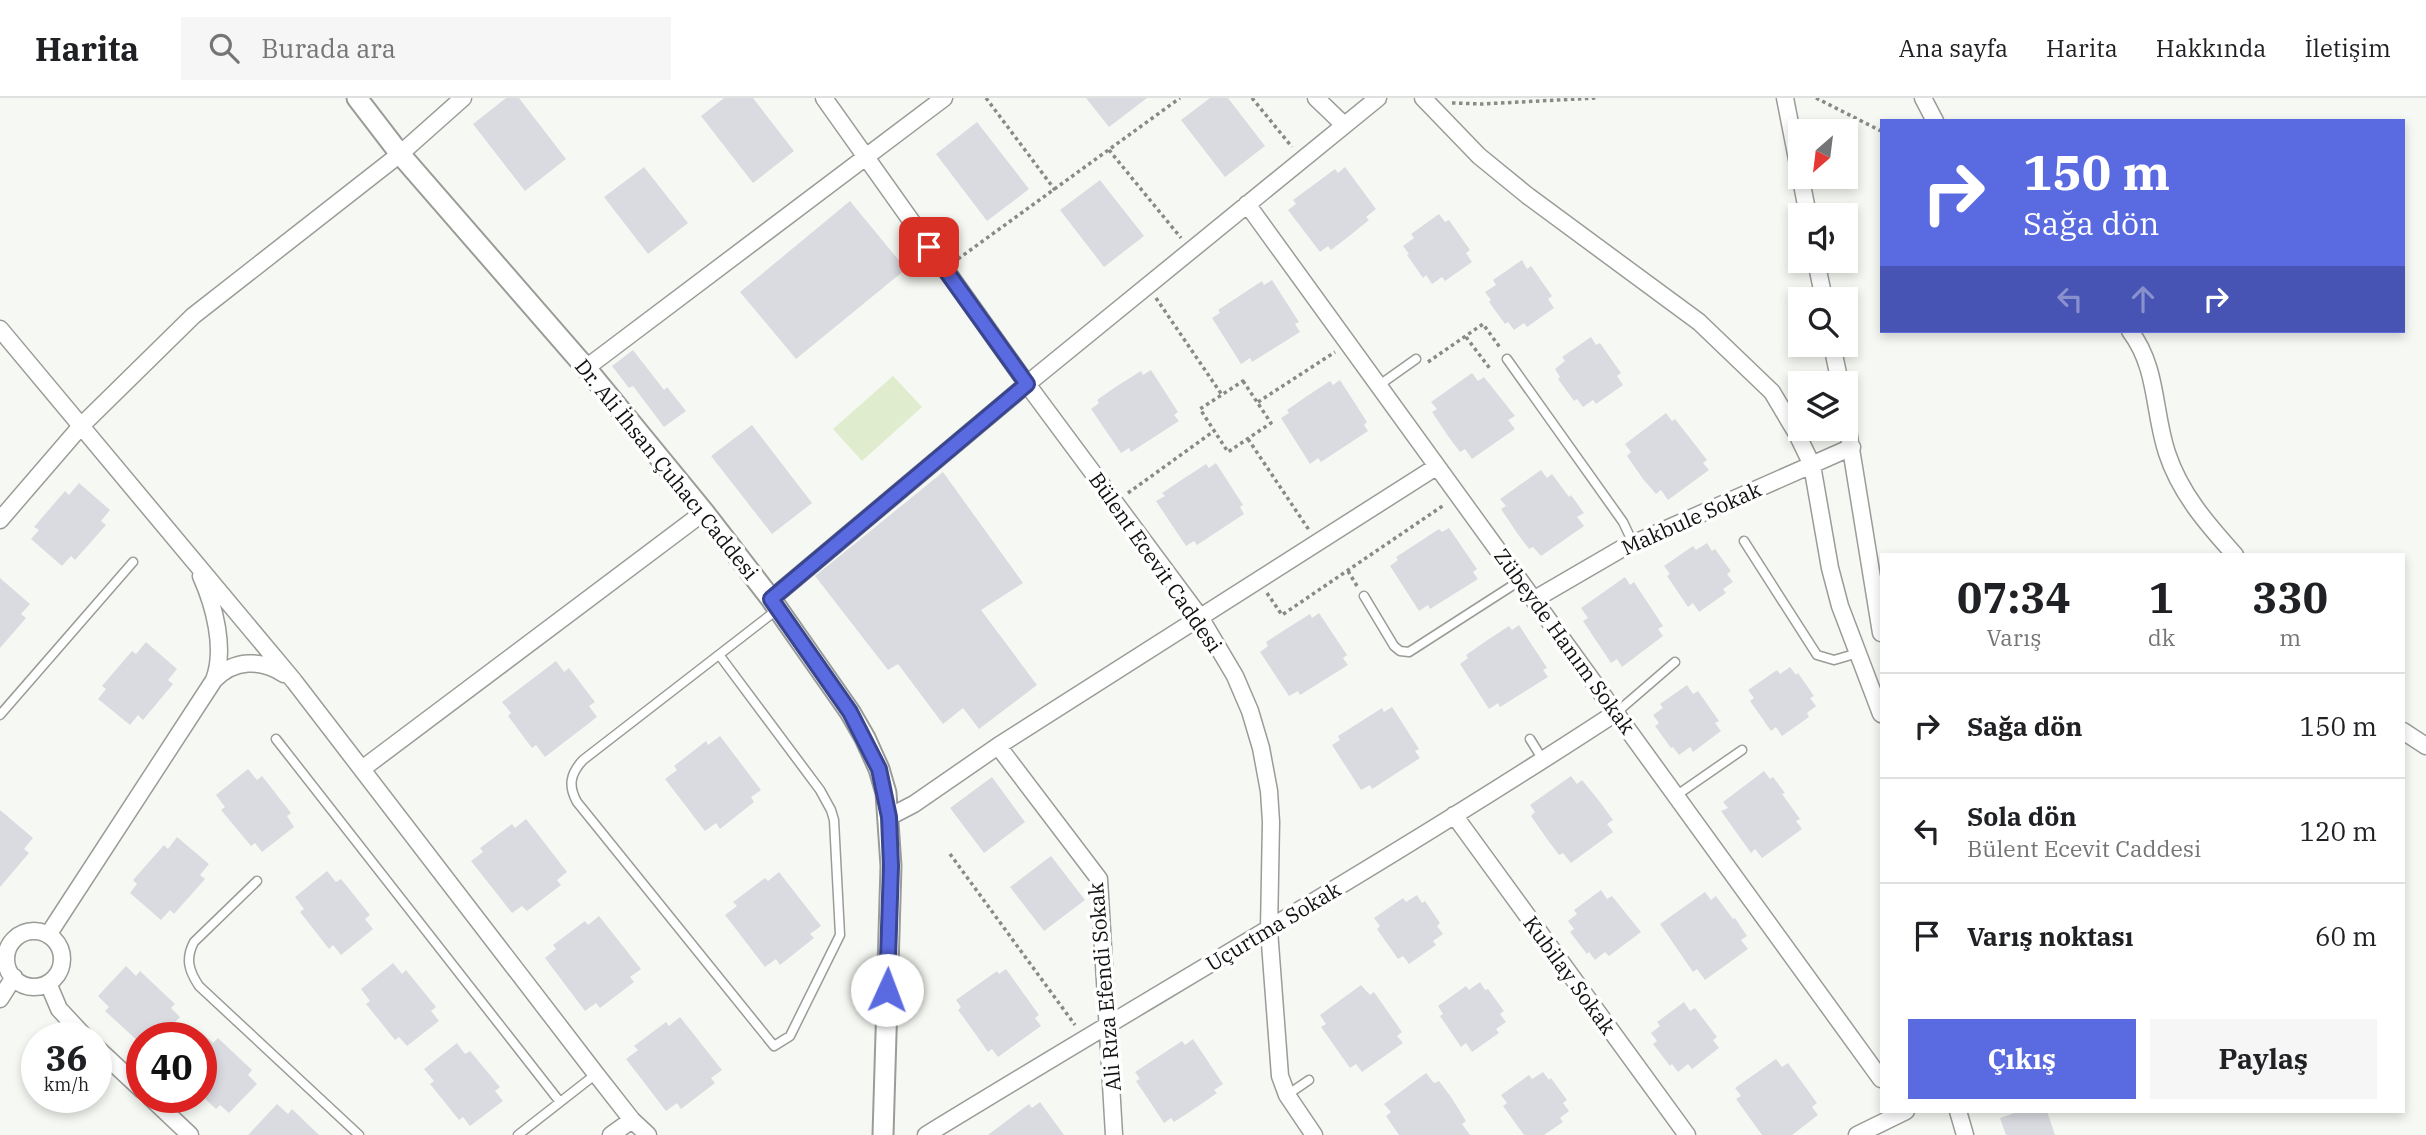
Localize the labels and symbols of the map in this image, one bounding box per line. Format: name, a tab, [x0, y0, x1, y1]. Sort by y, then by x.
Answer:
north arrow	[1788, 119, 1858, 189]
pin	[899, 217, 959, 277]
street label: Dr. Ali İhsan Çuhacı Caddesi	[569, 353, 765, 585]
street label: Bülent Ecevit Caddesi	[1083, 466, 1229, 658]
street label: Makbule Sokak	[1617, 474, 1766, 561]
street label: Zübeyde Hanım Sokak	[1488, 542, 1642, 740]
street label: Uçurtma Sokak	[1201, 874, 1346, 977]
street label: Ali Rıza Efendi Sokak	[1081, 881, 1127, 1093]
street label: Kubilay Sokak	[1517, 910, 1623, 1041]
position arrow	[850, 953, 924, 1027]
speed limit sign: 40	[126, 1022, 217, 1113]

